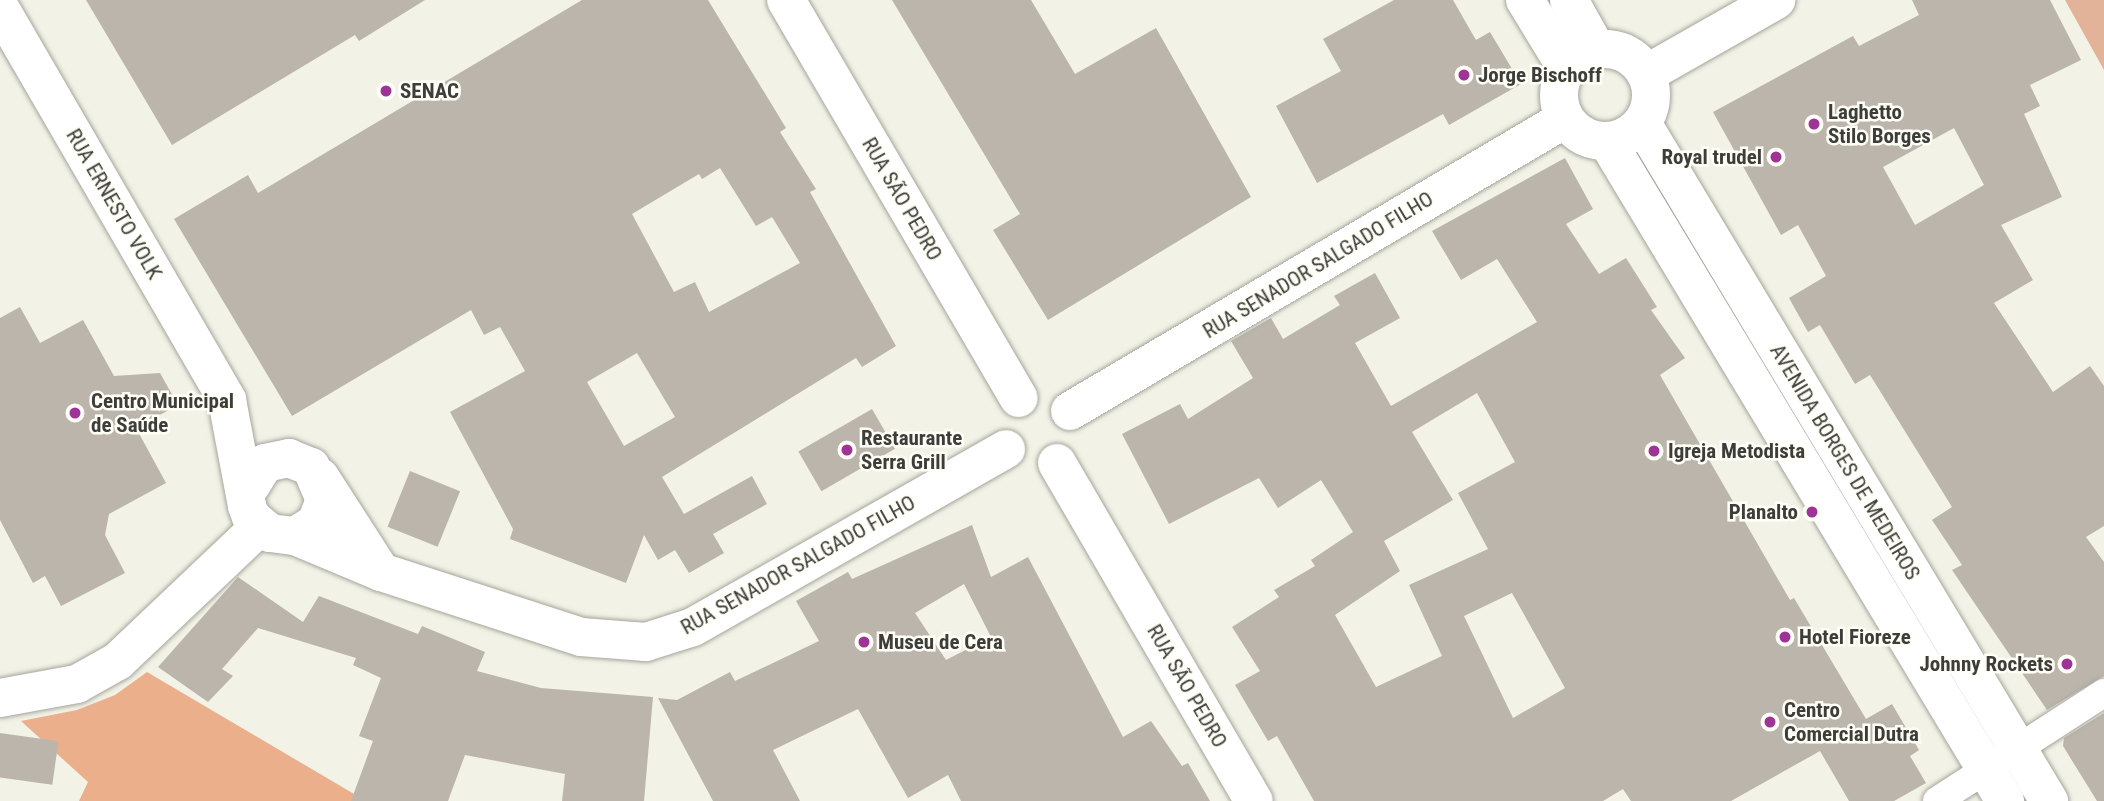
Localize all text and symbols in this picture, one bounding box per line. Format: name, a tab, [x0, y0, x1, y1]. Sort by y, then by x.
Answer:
place label: Jorge Bischoff	[1478, 62, 1602, 88]
marker: Jorge Bischoff	[1456, 67, 1472, 83]
place label: SENAC	[400, 78, 459, 104]
marker: SENAC	[378, 83, 394, 99]
place label: Laghetto Stilo Borges	[1828, 99, 1931, 149]
marker: Laghetto Stilo Borges	[1806, 116, 1822, 132]
street label: RUA ERNESTO VOLK	[61, 124, 167, 284]
street label: RUA SÃO PEDRO	[857, 133, 947, 265]
place label: Royal trudel	[1661, 144, 1762, 170]
marker: Royal trudel	[1768, 149, 1784, 165]
street label: RUA SENADOR SALGADO FILHO	[1198, 186, 1438, 344]
street label: AVENIDA BORGES DE MEDEIROS	[1765, 340, 1925, 584]
place label: Centro Municipal de Saúde	[91, 388, 234, 438]
marker: Centro Municipal de Saúde	[65, 403, 85, 423]
place label: Restaurante Serra Grill	[861, 425, 962, 475]
place label: Igreja Metodista	[1668, 438, 1805, 464]
marker: Restaurante Serra Grill	[839, 442, 855, 458]
marker: Igreja Metodista	[1646, 443, 1662, 459]
street label: RUA SENADOR SALGADO FILHO	[676, 490, 920, 640]
place label: Planalto	[1729, 499, 1798, 525]
marker: Planalto	[1804, 504, 1820, 520]
street label: RUA SÃO PEDRO	[1142, 620, 1232, 752]
place label: Hotel Fioreze	[1799, 624, 1911, 650]
place label: Museu de Cera	[878, 629, 1003, 655]
marker: Hotel Fioreze	[1777, 629, 1793, 645]
marker: Museu de Cera	[856, 634, 872, 650]
place label: Johnny Rockets	[1919, 651, 2053, 677]
marker: Johnny Rockets	[2059, 656, 2075, 672]
place label: Centro Comercial Dutra	[1784, 697, 1919, 747]
marker: Centro Comercial Dutra	[1762, 714, 1778, 730]

